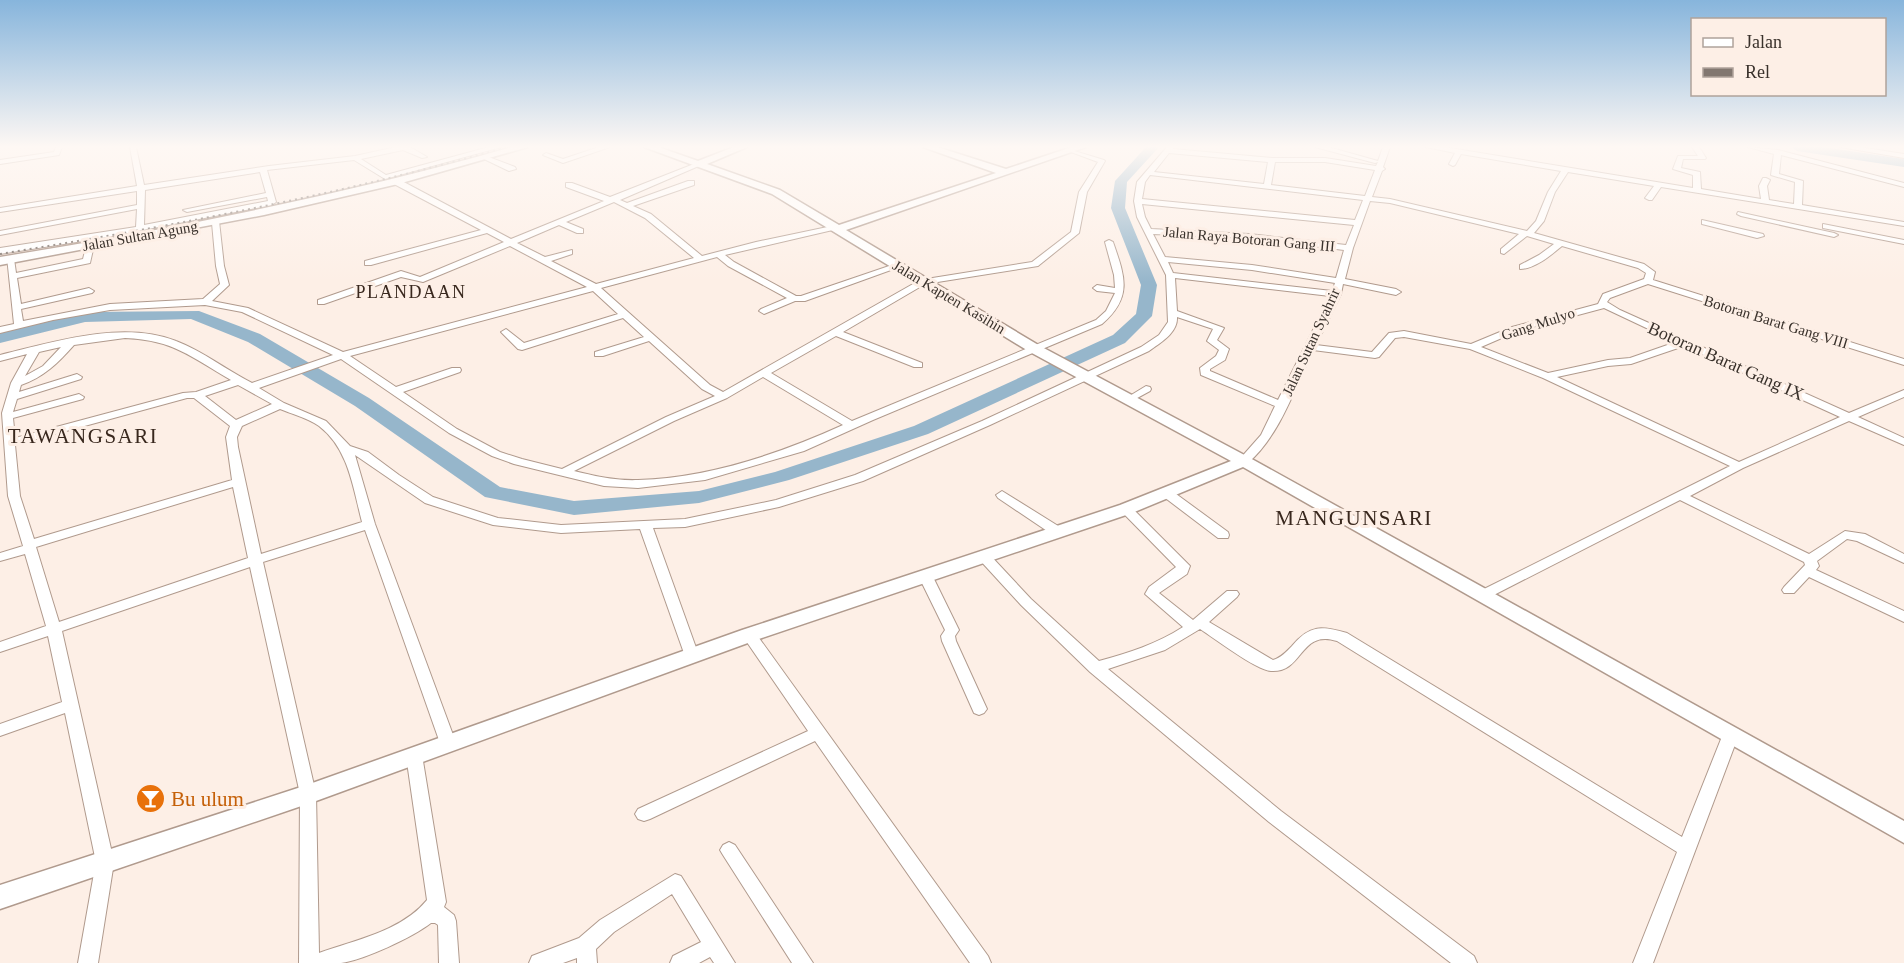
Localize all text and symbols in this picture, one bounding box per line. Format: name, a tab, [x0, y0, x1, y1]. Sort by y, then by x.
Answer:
legend	[1691, 18, 1886, 96]
text: Jalan	[1745, 32, 1782, 52]
text: Rel	[1745, 62, 1770, 82]
street label: Jalan Sultan Agung	[81, 218, 199, 254]
street label: Jalan Raya Botoran Gang III	[1162, 224, 1336, 254]
street label: Jalan Kapten Kasihin	[890, 257, 1009, 337]
district label: PLANDAAN	[356, 282, 467, 302]
street label: Jalan Sutan Syahrir	[1279, 286, 1343, 398]
street label: Botoran Barat Gang VIII	[1702, 292, 1850, 352]
street label: Gang Mulyo	[1499, 305, 1577, 343]
street label: Botoran Barat Gang IX	[1645, 318, 1807, 404]
district label: TAWANGSARI	[8, 424, 158, 448]
district label: MANGUNSARI	[1275, 506, 1433, 530]
bar icon: Bu ulum	[134, 783, 166, 815]
place label: Bu ulum	[171, 787, 244, 811]

